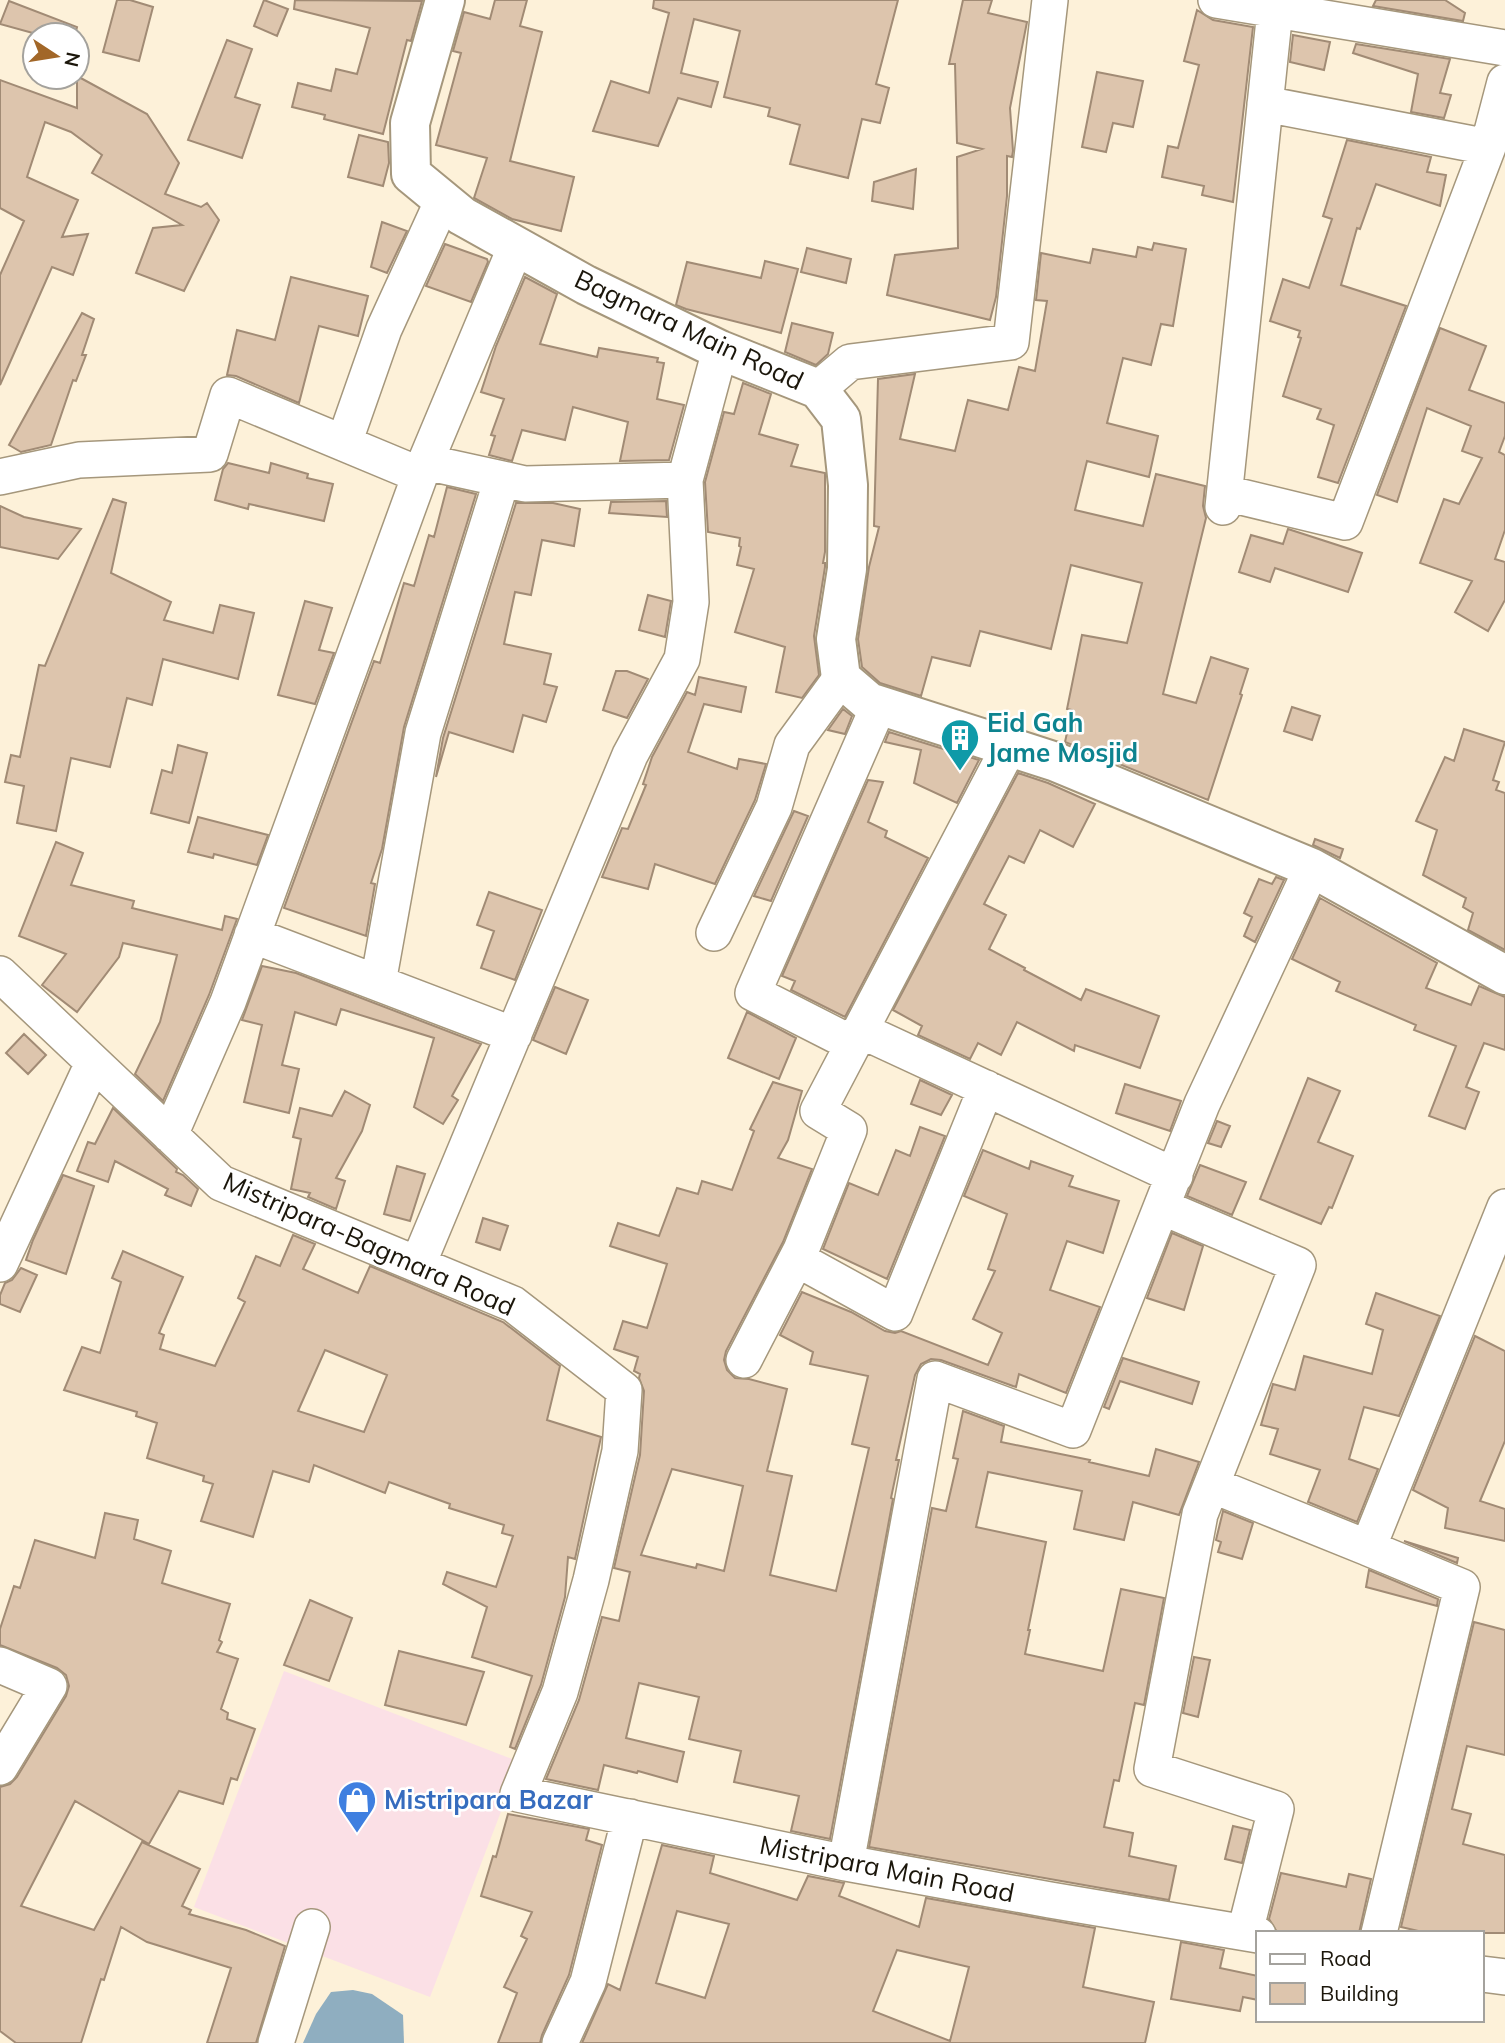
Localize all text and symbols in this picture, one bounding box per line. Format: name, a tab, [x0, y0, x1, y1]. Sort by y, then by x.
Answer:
north arrow	[21, 21, 91, 91]
text: N	[59, 50, 86, 69]
street label: Bagmara Main Road	[569, 262, 809, 397]
place label: Eid Gah Jame Mosjid	[987, 706, 1138, 769]
building icon: Eid Gah Jame Mosjid	[939, 717, 981, 772]
street label: Mistripara-Bagmara Road	[218, 1164, 520, 1323]
shop icon: Mistripara Bazar	[336, 1779, 378, 1834]
place label: Mistripara Bazar	[384, 1783, 593, 1816]
street label: Mistripara Main Road	[757, 1828, 1017, 1909]
legend	[1256, 1931, 1484, 2022]
text: Road	[1320, 1945, 1371, 1971]
text: Building	[1320, 1980, 1399, 2006]

